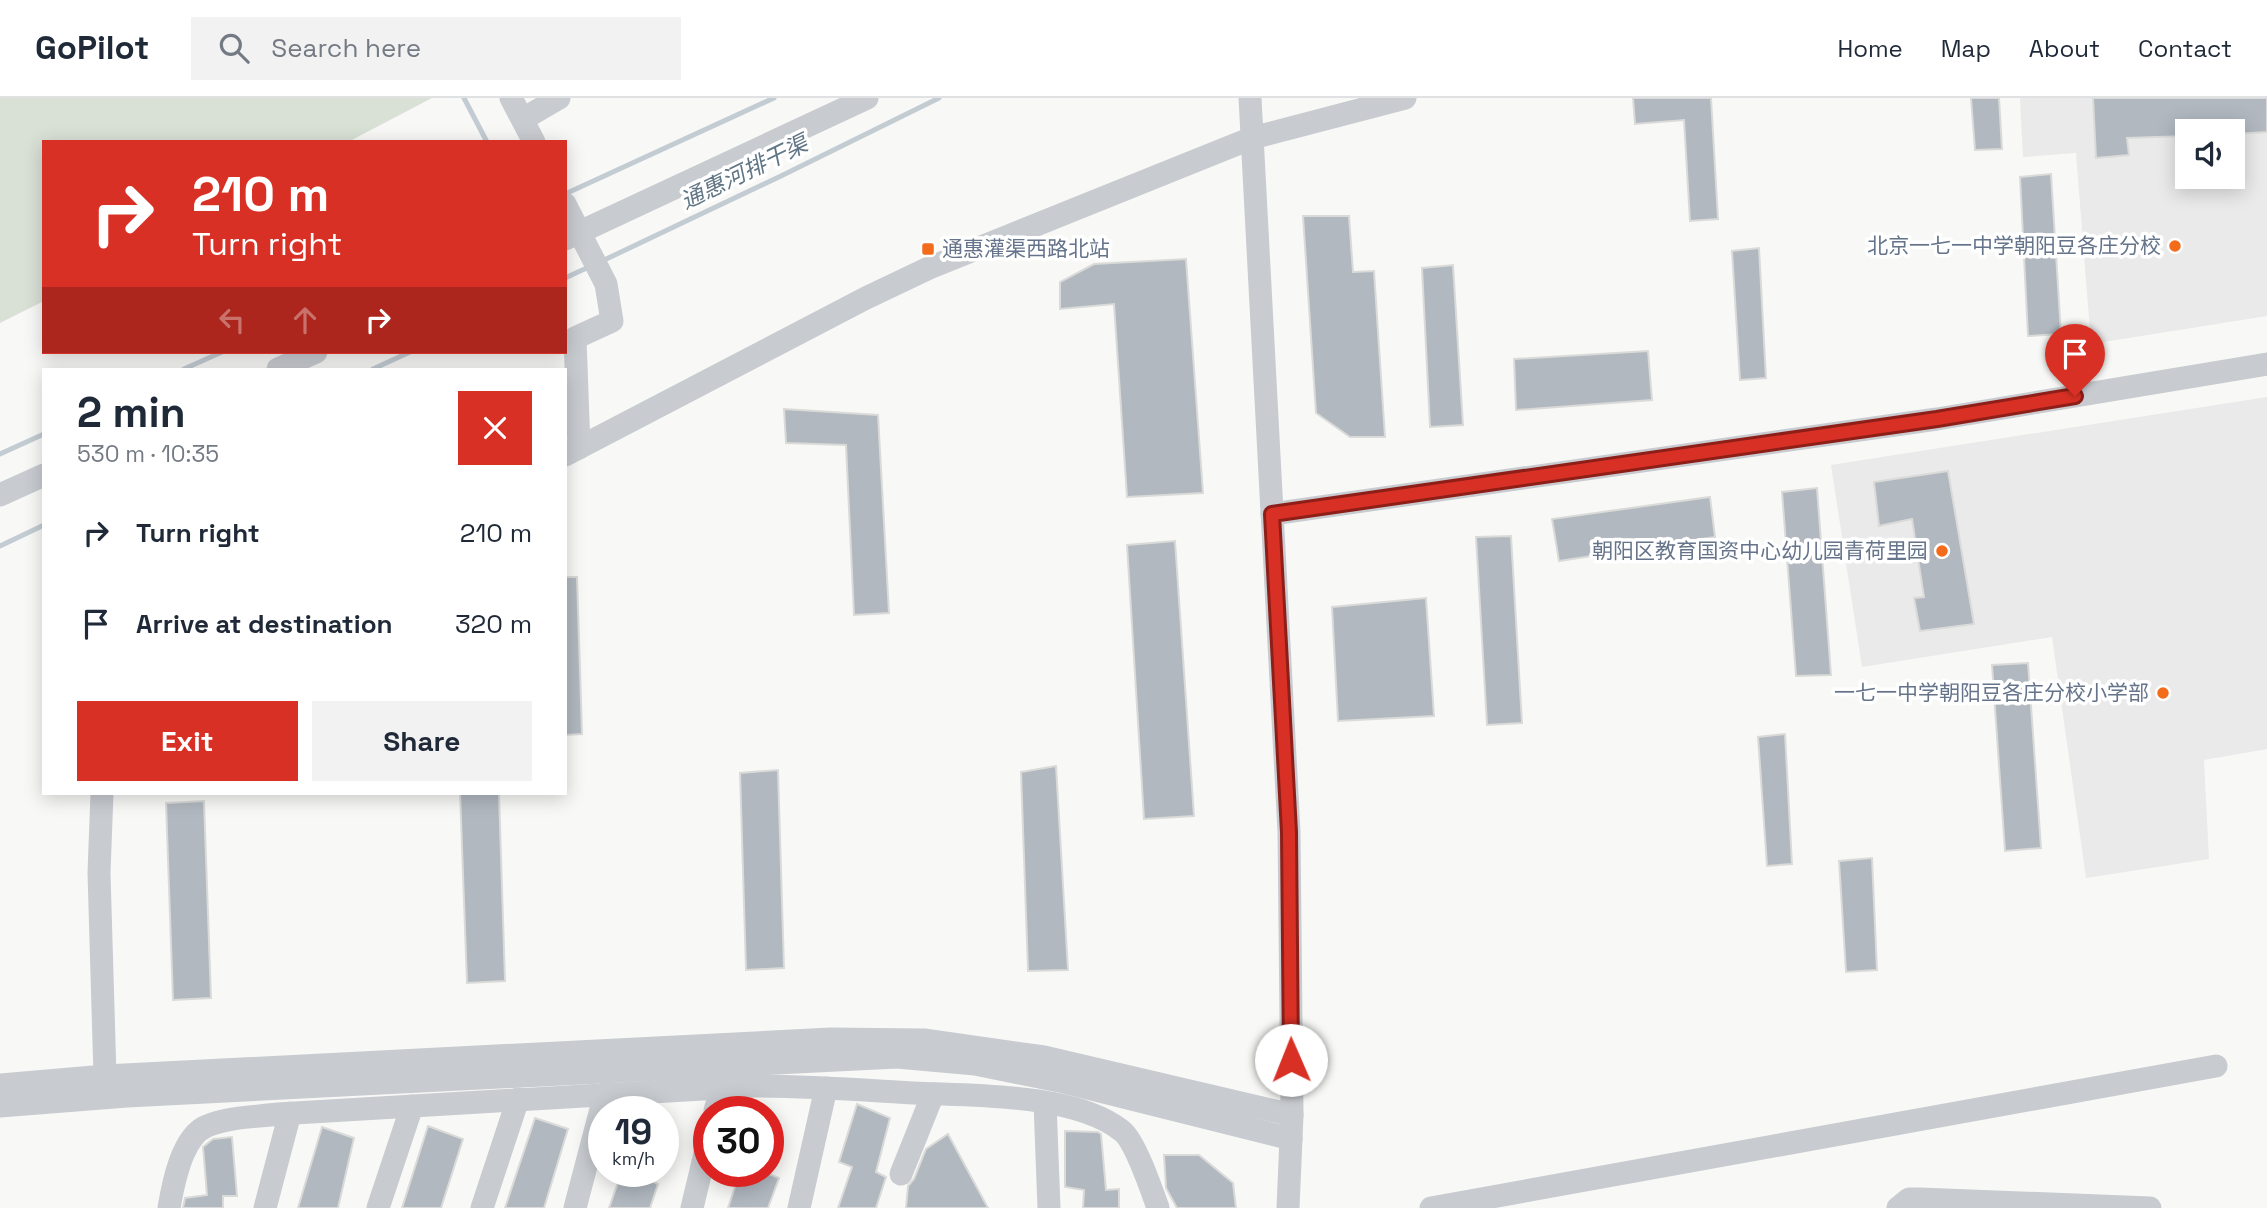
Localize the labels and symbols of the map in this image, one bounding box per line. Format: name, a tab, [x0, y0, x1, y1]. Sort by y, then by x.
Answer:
water label: 通惠河排干渠	[675, 127, 815, 216]
place label: 北京一七一中学朝阳豆各庄分校	[1867, 232, 2161, 259]
place label: 通惠灌渠西路北站	[942, 235, 1110, 262]
marker: 北京一七一中学朝阳豆各庄分校	[2167, 238, 2183, 254]
marker: 通惠灌渠西路北站	[920, 241, 936, 257]
pin	[2045, 324, 2105, 396]
place label: 朝阳区教育国资中心幼儿园青荷里园	[1592, 537, 1928, 564]
marker: 朝阳区教育国资中心幼儿园青荷里园	[1934, 543, 1950, 559]
place label: 一七一中学朝阳豆各庄分校小学部	[1834, 679, 2149, 706]
marker: 一七一中学朝阳豆各庄分校小学部	[2155, 685, 2171, 701]
position arrow	[1254, 1023, 1328, 1097]
speed limit sign: 30	[693, 1096, 784, 1187]

